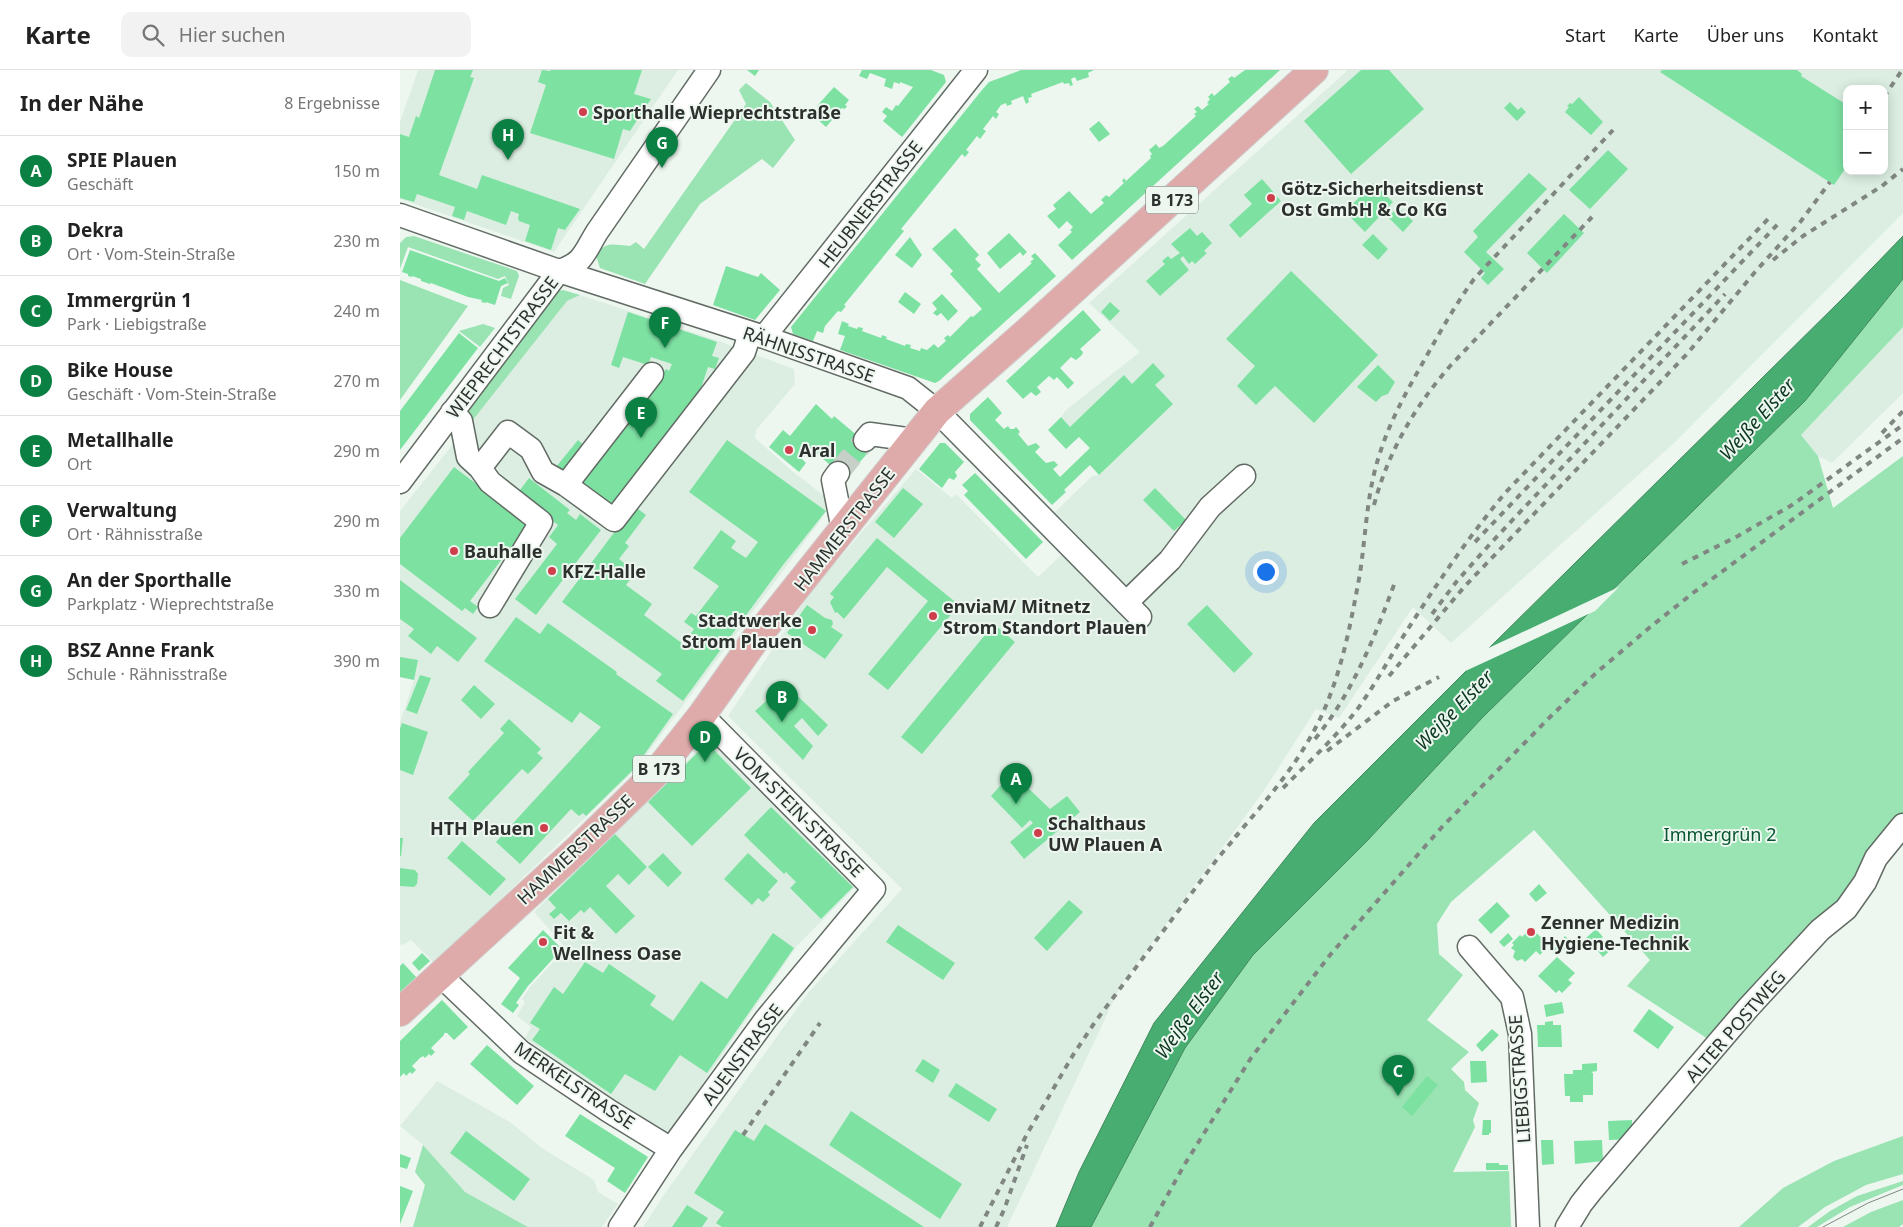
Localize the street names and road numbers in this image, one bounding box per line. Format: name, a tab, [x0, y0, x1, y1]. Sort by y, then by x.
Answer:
street label: HEUBNERSTRASSE	[813, 135, 927, 273]
road number: B 173	[1146, 186, 1198, 214]
street label: WIEPRECHTSTRASSE	[441, 271, 563, 423]
street label: RÄHNISSTRASSE	[740, 320, 878, 388]
street label: HAMMERSTRASSE	[788, 462, 900, 596]
street label: VOM-STEIN-STRASSE	[729, 742, 869, 882]
road number: B 173	[633, 756, 685, 782]
street label: HAMMERSTRASSE	[512, 789, 638, 909]
street label: ALTER POSTWEG	[1680, 965, 1790, 1087]
street label: AUENSTRASSE	[696, 999, 788, 1109]
street label: LIEBIGSTRASSE	[1503, 1014, 1535, 1144]
street label: MERKELSTRASSE	[510, 1036, 640, 1134]

